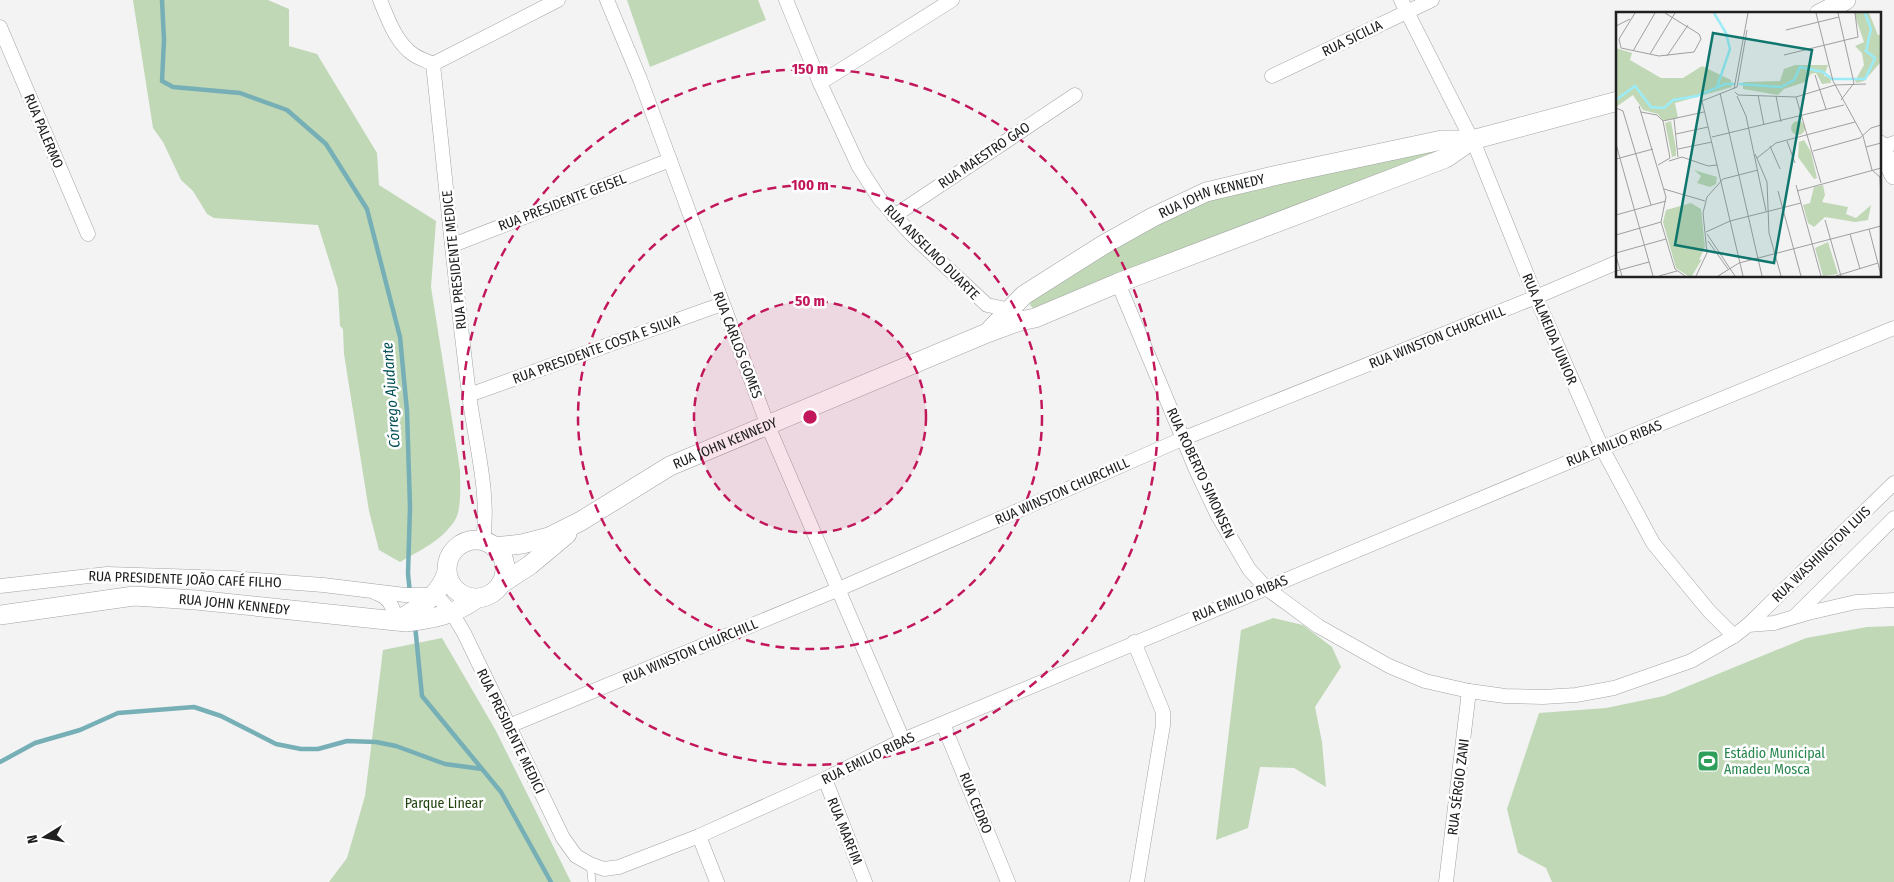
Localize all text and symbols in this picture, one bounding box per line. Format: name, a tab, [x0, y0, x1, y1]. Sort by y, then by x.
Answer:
inset map	[1616, 12, 1882, 278]
street label: RUA SICILIA	[1319, 16, 1386, 60]
text: 150 m	[792, 60, 828, 78]
street label: RUA PALERMO	[20, 91, 67, 171]
street label: RUA MAESTRO GAO	[935, 118, 1033, 192]
street label: RUA PRESIDENTE GEISEL	[496, 170, 629, 235]
street label: RUA JOHN KENNEDY	[1156, 170, 1266, 222]
text: 100 m	[791, 176, 829, 194]
street label: RUA PRESIDENTE MEDICE	[439, 189, 470, 330]
street label: RUA ANSELMO DUARTE	[881, 201, 983, 304]
street label: RUA ALMEIDA JUNIOR	[1518, 271, 1581, 388]
street label: RUA CARLOS GOMES	[709, 289, 766, 401]
text: 50 m	[795, 292, 825, 310]
street label: RUA WINSTON CHURCHILL	[1367, 302, 1508, 373]
street label: RUA PRESIDENTE COSTA E SILVA	[510, 311, 683, 388]
water label: Córrego Ajudante	[378, 342, 404, 448]
street label: RUA ROBERTO SIMONSEN	[1163, 405, 1238, 541]
centre of rings	[801, 408, 819, 426]
street label: RUA JOHN KENNEDY	[670, 414, 780, 473]
street label: RUA EMILIO RIBAS	[1564, 417, 1665, 470]
street label: RUA WINSTON CHURCHILL	[992, 454, 1132, 529]
street label: RUA WASHINGTON LUIS	[1768, 503, 1874, 606]
street label: RUA PRESIDENTE JOÃO CAFÉ FILHO	[88, 567, 282, 591]
street label: RUA EMILIO RIBAS	[1190, 572, 1291, 625]
street label: RUA JOHN KENNEDY	[178, 591, 291, 619]
street label: RUA WINSTON CHURCHILL	[620, 615, 760, 688]
street label: RUA PRESIDENTE MEDICI	[473, 666, 548, 796]
street label: RUA EMILIO RIBAS	[819, 729, 918, 788]
street label: RUA SÉRGIO ZANI	[1443, 738, 1473, 836]
place label: Estádio Municipal Amadeu Mosca	[1724, 745, 1825, 778]
sports icon: Estádio Municipal Amadeu Mosca	[1696, 749, 1720, 773]
street label: RUA CEDRO	[956, 770, 996, 836]
park label: Parque Linear	[405, 795, 483, 812]
street label: RUA MARFIM	[823, 795, 866, 867]
north arrow	[20, 812, 70, 862]
text: N	[24, 834, 42, 845]

